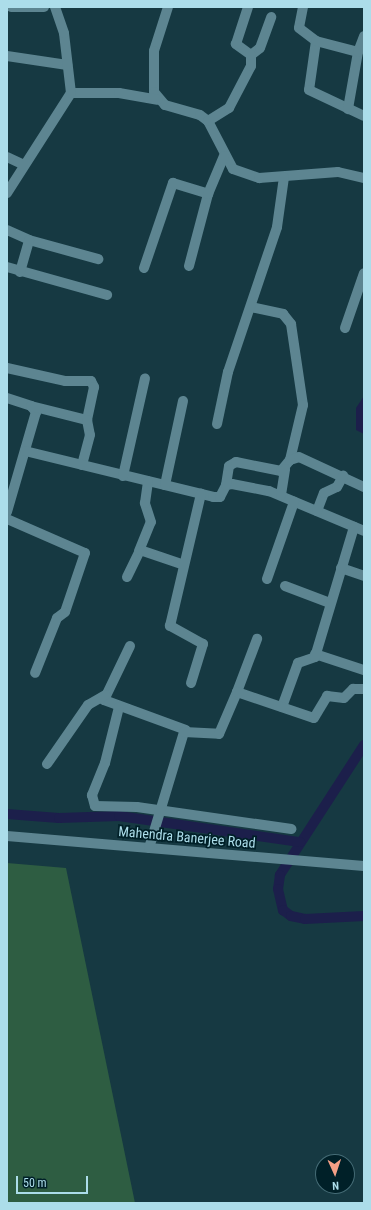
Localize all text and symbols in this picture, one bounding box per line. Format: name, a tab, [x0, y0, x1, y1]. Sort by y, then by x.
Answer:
street label: Mahendra Banerjee Road	[118, 823, 256, 851]
north arrow	[315, 1154, 355, 1194]
scale bar	[18, 1168, 90, 1194]
text: 50 m	[23, 1176, 47, 1190]
text: N	[332, 1179, 339, 1192]

